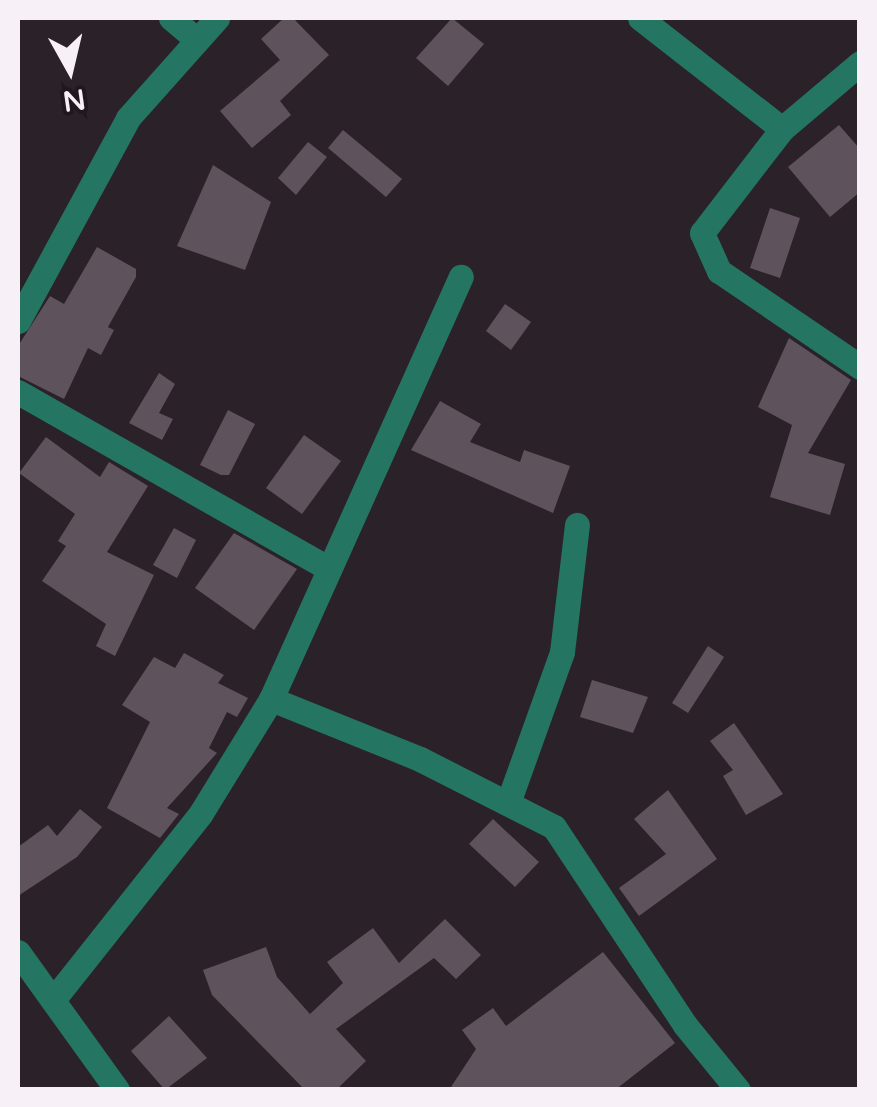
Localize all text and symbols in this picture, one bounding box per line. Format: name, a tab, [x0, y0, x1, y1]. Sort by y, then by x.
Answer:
north arrow	[20, 20, 120, 120]
text: N	[61, 81, 88, 118]

